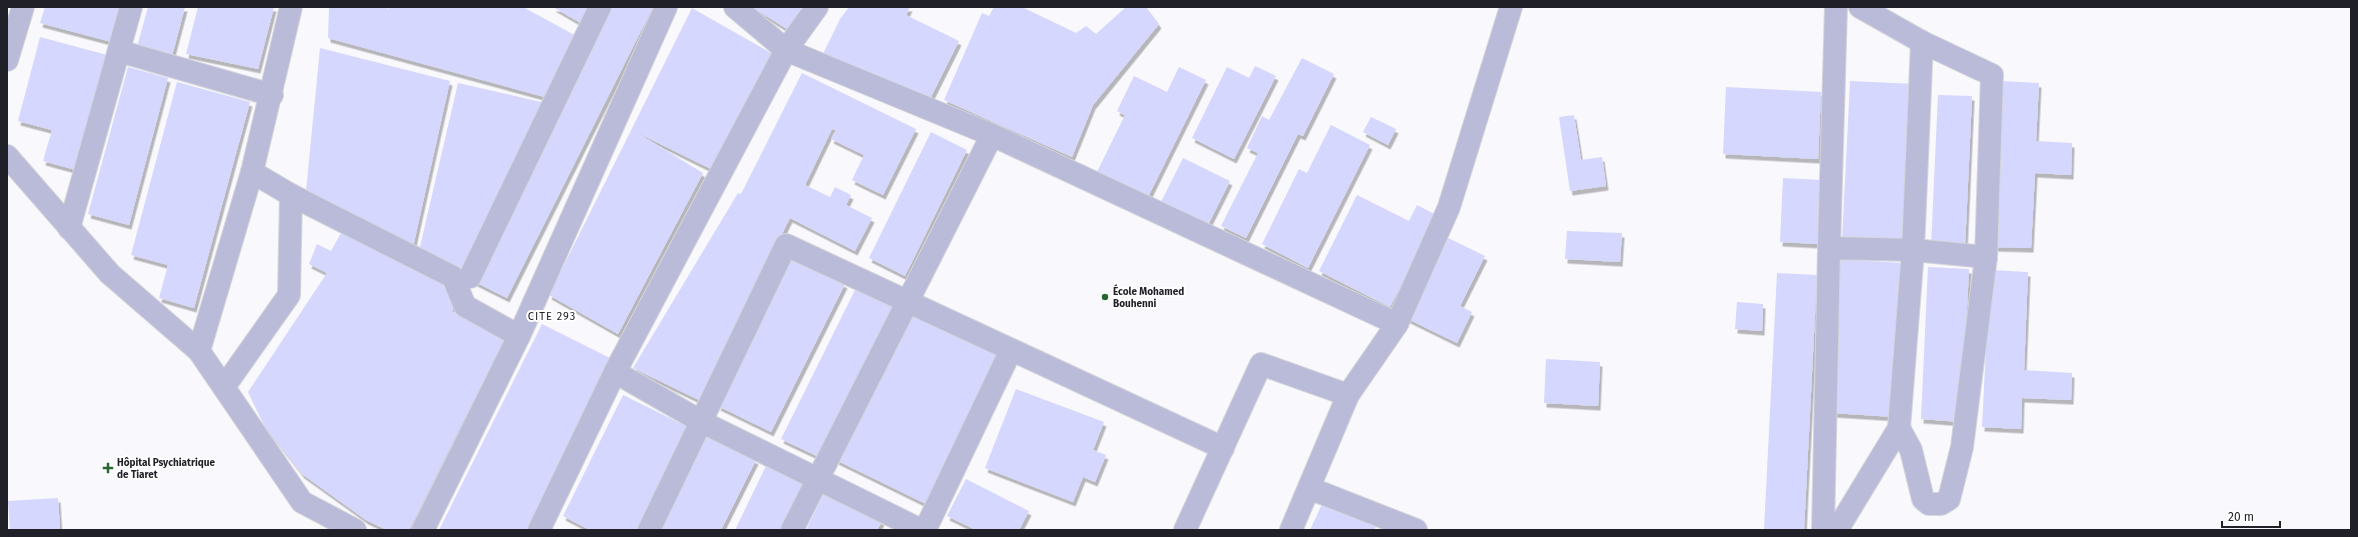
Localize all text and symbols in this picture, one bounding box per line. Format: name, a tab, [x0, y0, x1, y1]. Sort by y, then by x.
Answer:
place label: École Mohamed Bouhenni	[1113, 284, 1184, 310]
marker: École Mohamed Bouhenni	[1100, 292, 1110, 302]
district label: CITE 293	[528, 310, 576, 323]
place label: Hôpital Psychiatrique de Tiaret	[117, 457, 215, 481]
marker: Hôpital Psychiatrique de Tiaret	[102, 462, 114, 474]
scale bar	[2222, 503, 2280, 529]
text: 20 m	[2228, 510, 2254, 524]

